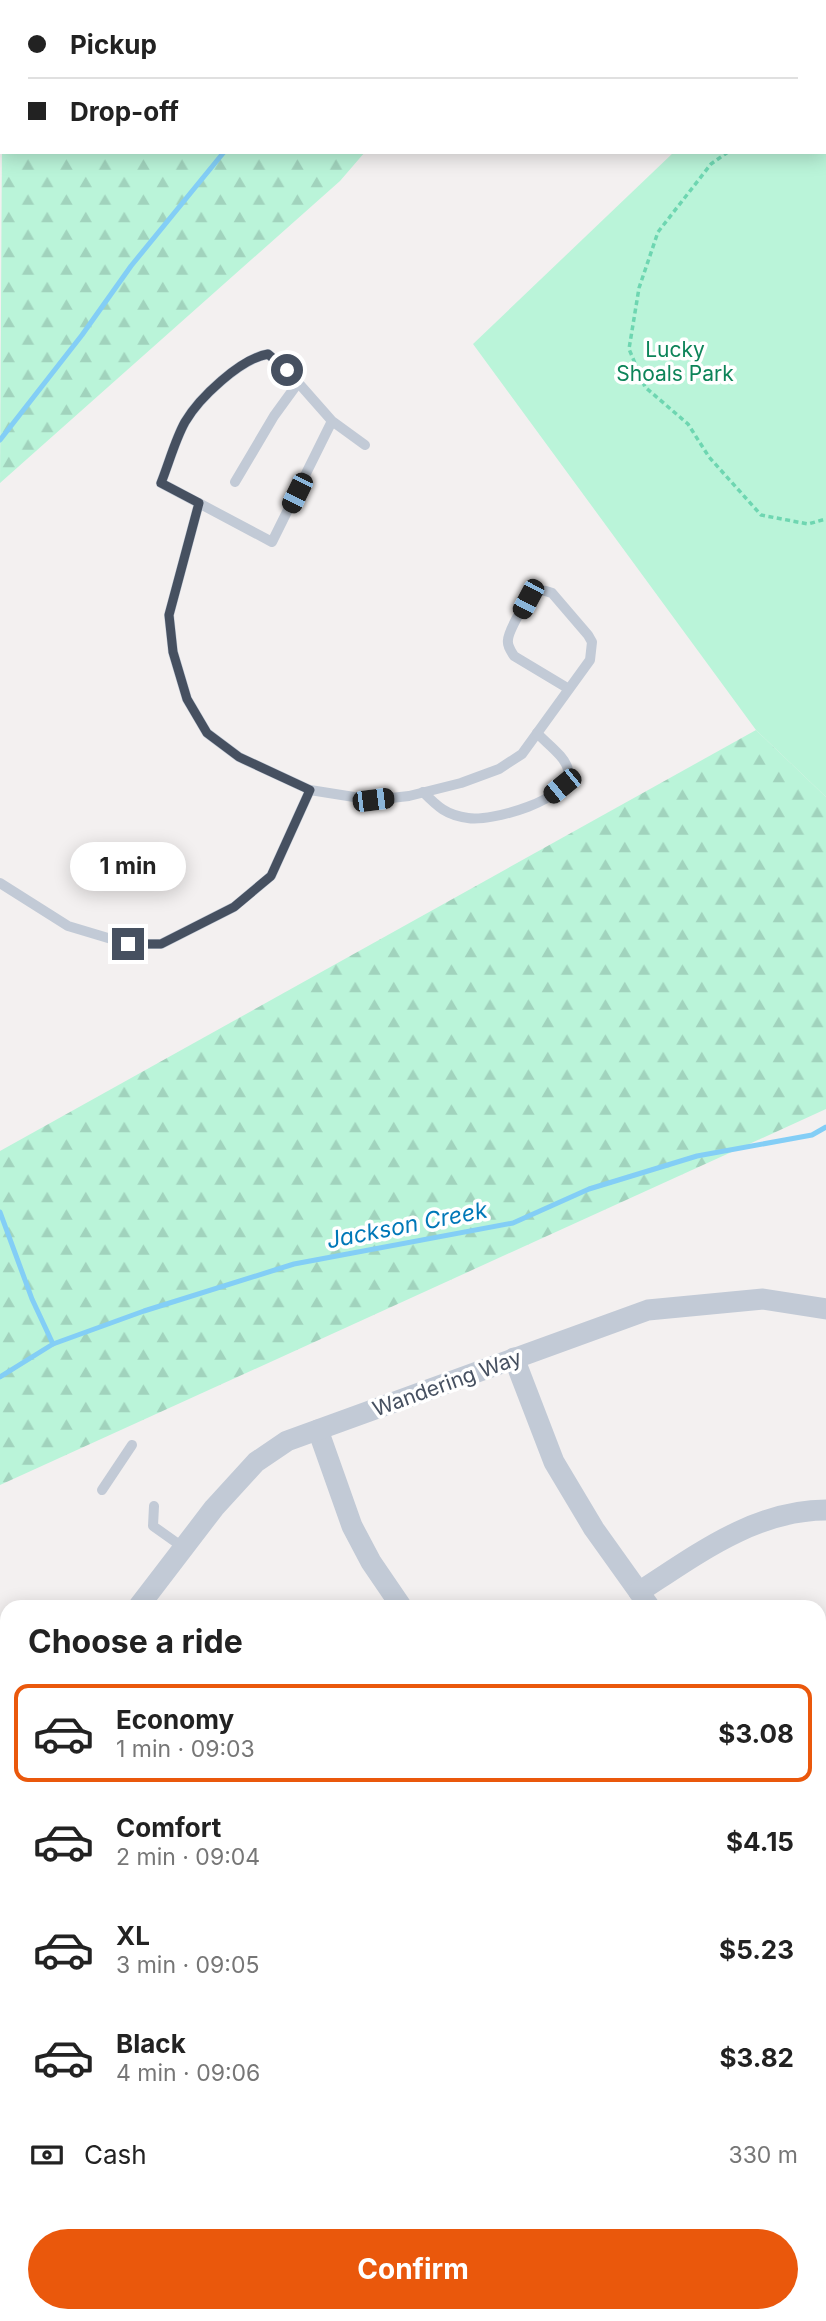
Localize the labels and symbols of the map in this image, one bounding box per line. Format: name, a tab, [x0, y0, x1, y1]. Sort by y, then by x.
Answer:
park label: Lucky Shoals Park	[616, 337, 734, 386]
route start	[271, 354, 303, 386]
car	[279, 470, 316, 516]
car	[509, 576, 548, 622]
car	[540, 765, 585, 807]
car	[351, 787, 396, 813]
callout: 1 min	[70, 842, 186, 892]
route end	[112, 928, 144, 960]
water label: Jackson Creek	[324, 1196, 490, 1254]
street label: Wandering Way	[369, 1344, 525, 1421]

